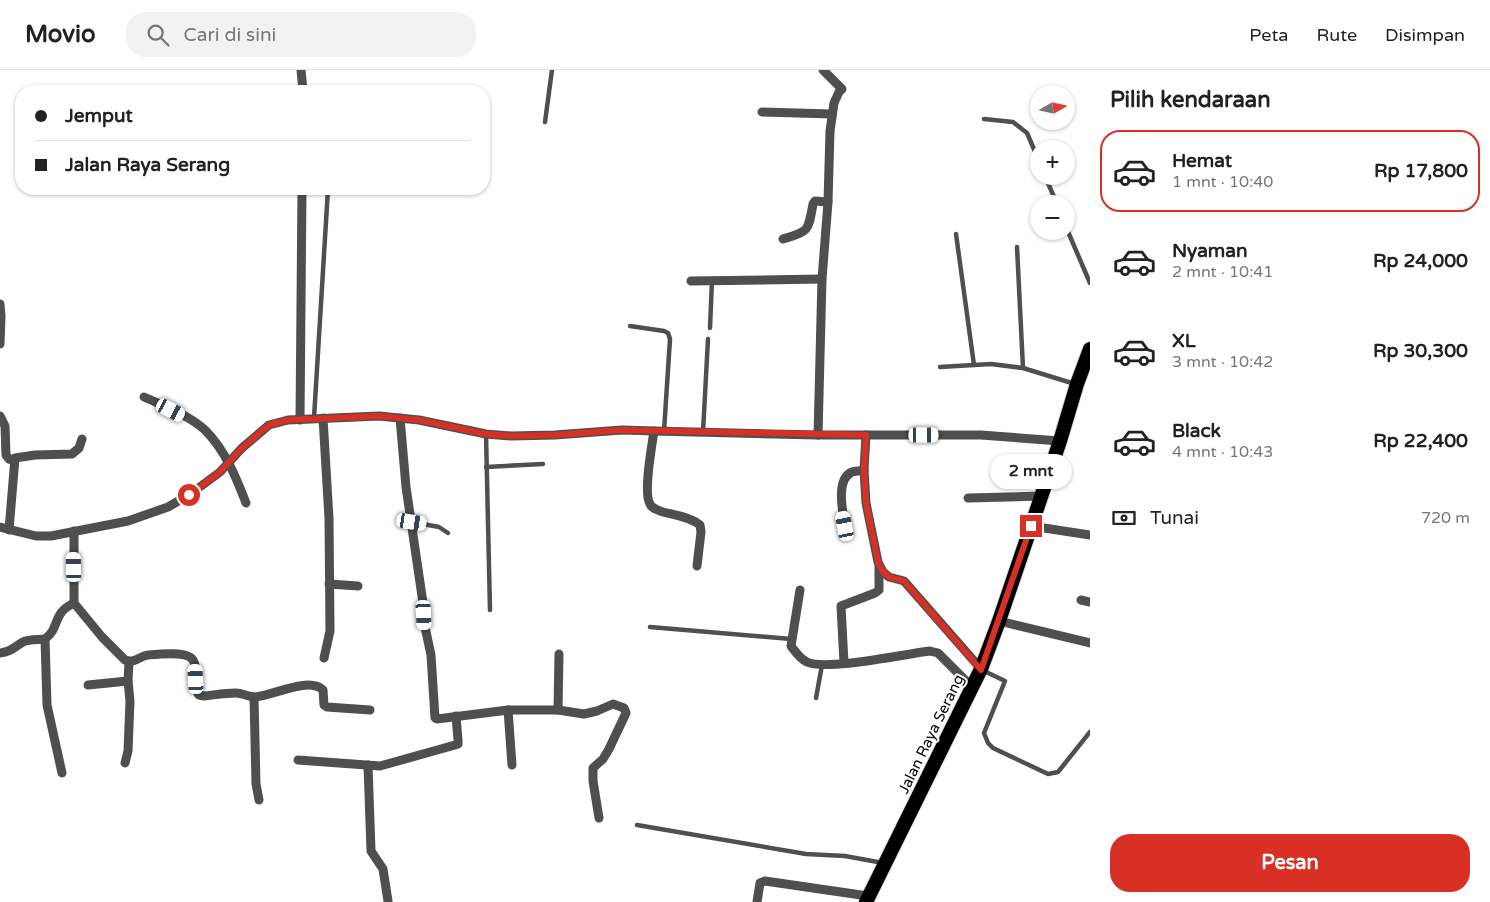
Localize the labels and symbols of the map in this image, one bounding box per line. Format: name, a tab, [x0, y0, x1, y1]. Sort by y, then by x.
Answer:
north arrow	[1030, 85, 1075, 130]
car	[154, 397, 187, 423]
car	[909, 428, 939, 443]
callout: 2 mnt	[990, 454, 1072, 488]
route start	[178, 484, 200, 506]
car	[834, 510, 855, 542]
car	[396, 512, 427, 532]
route end	[1020, 515, 1042, 537]
car	[66, 552, 81, 582]
car	[415, 600, 432, 630]
car	[187, 664, 204, 694]
street label: Jalan Raya Serang	[894, 671, 968, 797]

